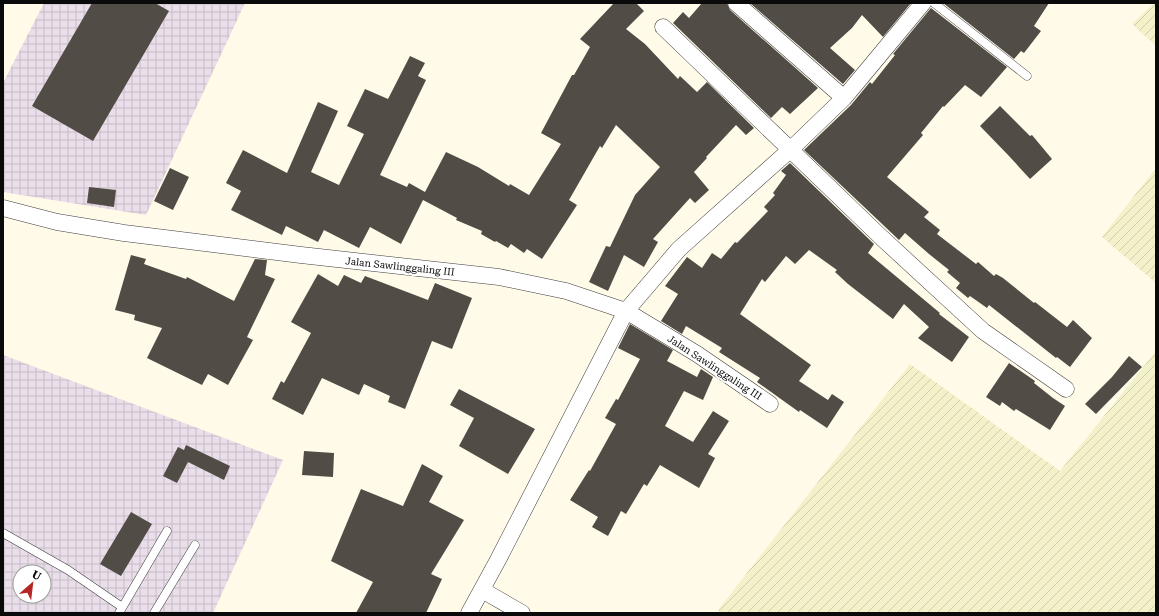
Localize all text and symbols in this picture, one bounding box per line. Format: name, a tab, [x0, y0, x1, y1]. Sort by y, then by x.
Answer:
street label: Jalan Sawlinggaling III	[345, 255, 455, 278]
street label: Jalan Sawlinggaling III	[666, 333, 764, 402]
north arrow	[12, 564, 52, 604]
text: U	[30, 568, 44, 584]

